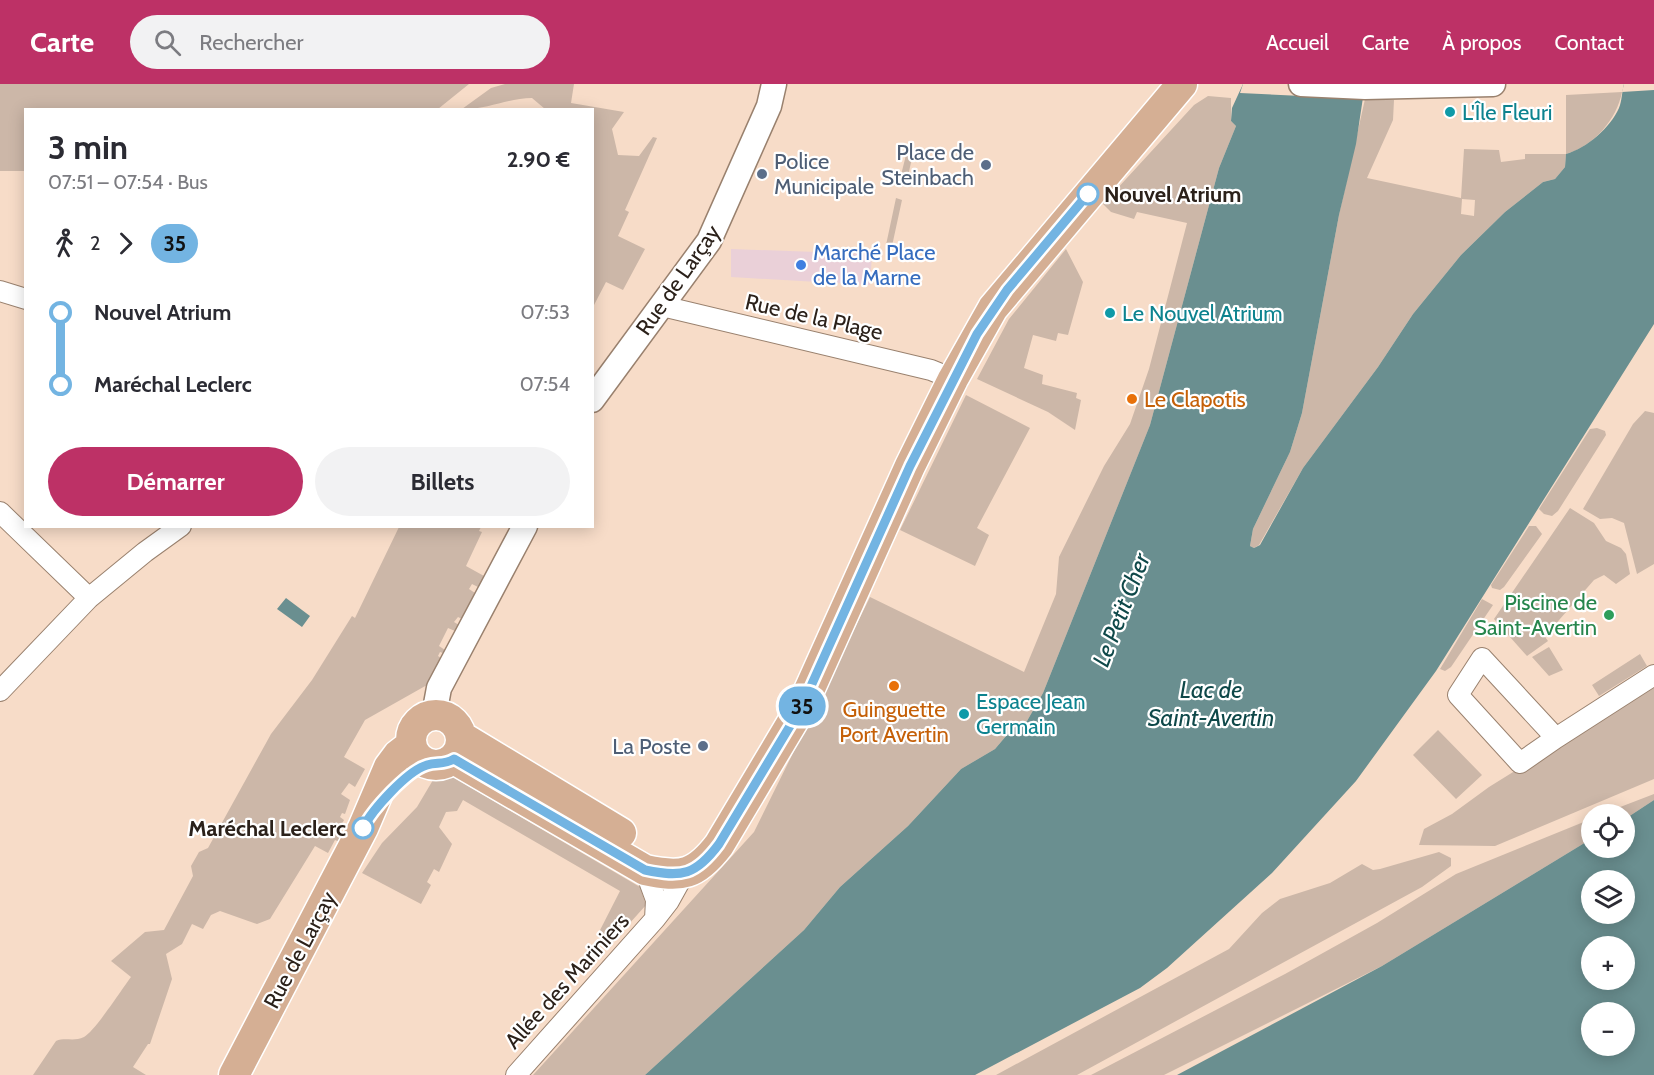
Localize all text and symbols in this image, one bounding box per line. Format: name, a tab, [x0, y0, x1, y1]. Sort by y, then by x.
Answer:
search box	[130, 15, 550, 69]
text: Carte	[30, 25, 94, 59]
icon: search	[151, 26, 184, 59]
text: Rechercher	[199, 29, 303, 56]
text: Accueil	[1266, 30, 1329, 55]
text: Carte	[1362, 30, 1409, 55]
text: À propos	[1442, 30, 1521, 55]
text: Contact	[1554, 30, 1624, 55]
place label: L'Île Fleuri	[1462, 99, 1553, 126]
marker: L'Île Fleuri	[1443, 105, 1457, 119]
text: 3 min	[48, 127, 128, 167]
place label: Place de Steinbach	[881, 139, 974, 191]
text: 2.90 €	[507, 146, 570, 173]
place label: Police Municipale	[774, 148, 874, 200]
marker: Place de Steinbach	[979, 158, 993, 172]
marker: Police Municipale	[755, 167, 769, 181]
text: 07:51 – 07:54 · Bus	[48, 170, 208, 194]
place label: Nouvel Atrium	[1104, 181, 1241, 208]
marker: Nouvel Atrium	[1077, 183, 1099, 205]
street label: Rue de Larçay	[630, 220, 726, 340]
icon: walk	[48, 227, 81, 260]
icon: forward	[109, 227, 142, 260]
text: 2	[90, 231, 100, 255]
text: 35	[163, 231, 186, 256]
place label: Marché Place de la Marne	[813, 239, 935, 291]
marker: Marché Place de la Marne	[794, 258, 808, 272]
street label: Rue de la Plage	[743, 288, 885, 346]
text: Nouvel Atrium	[94, 299, 231, 326]
text: 07:53	[520, 300, 570, 324]
place label: Le Nouvel Atrium	[1122, 300, 1283, 327]
marker: Le Nouvel Atrium	[1103, 306, 1117, 320]
text: Maréchal Leclerc	[94, 371, 252, 398]
text: 07:54	[520, 372, 570, 396]
place label: Le Clapotis	[1144, 386, 1246, 413]
marker: Le Clapotis	[1125, 392, 1139, 406]
button: Démarrer	[48, 447, 303, 516]
button: Billets	[315, 447, 570, 516]
water label: Le Petit Cher	[1086, 548, 1156, 671]
place label: Piscine de Saint-Avertin	[1474, 589, 1597, 641]
marker: Piscine de Saint-Avertin	[1602, 608, 1616, 622]
water label: Lac de Saint-Avertin	[1148, 675, 1274, 732]
marker: Guinguette Port Avertin	[887, 679, 901, 693]
line badge: 35	[775, 686, 829, 726]
place label: Espace Jean Germain	[976, 688, 1085, 740]
text: 35	[791, 694, 813, 719]
place label: Guinguette Port Avertin	[839, 696, 949, 748]
marker: Espace Jean Germain	[957, 707, 971, 721]
place label: La Poste	[612, 733, 691, 760]
marker: La Poste	[696, 739, 710, 753]
map controls	[1581, 804, 1635, 1056]
button: locate	[1581, 804, 1635, 858]
place label: Maréchal Leclerc	[188, 815, 346, 842]
marker: Maréchal Leclerc	[352, 817, 374, 839]
button: layers	[1581, 870, 1635, 924]
street label: Rue de Larçay	[258, 887, 342, 1013]
street label: Allée des Mariniers	[499, 908, 635, 1054]
button: +	[1581, 936, 1635, 990]
button: −	[1581, 1002, 1635, 1056]

